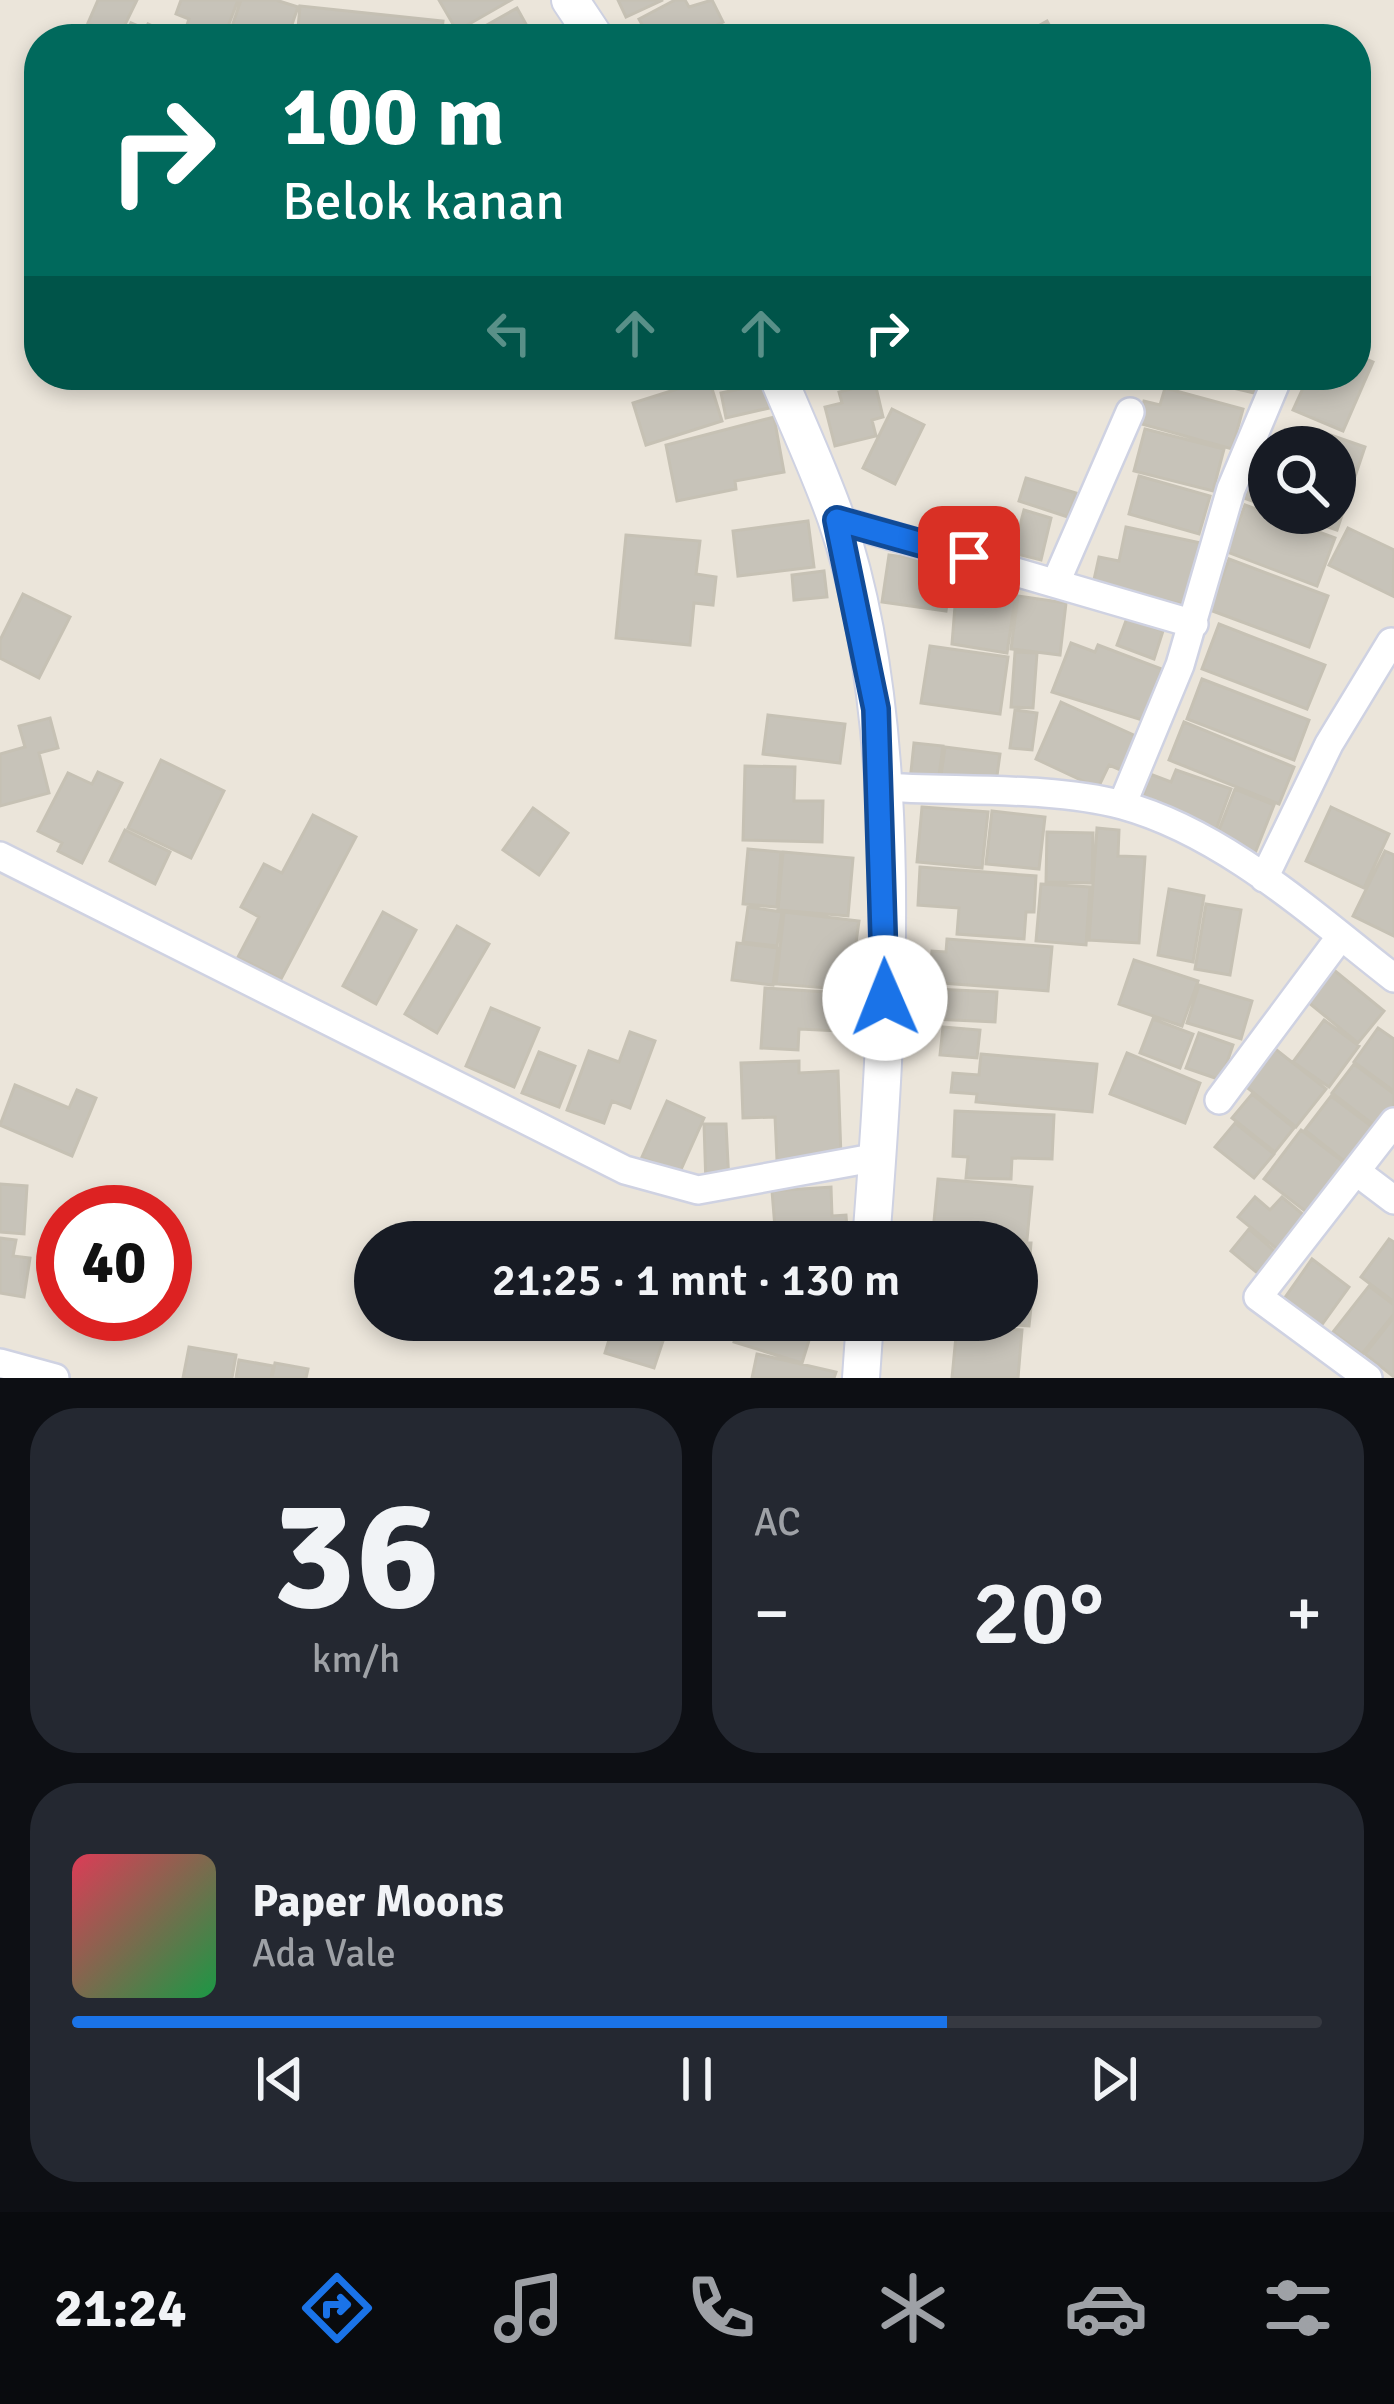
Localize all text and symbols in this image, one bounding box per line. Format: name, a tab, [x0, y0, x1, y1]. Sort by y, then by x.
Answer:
text: 100 m	[282, 65, 504, 169]
icon: right	[84, 72, 240, 228]
text: Belok kanan	[282, 168, 565, 235]
icon: left	[476, 300, 542, 366]
icon: ahead	[602, 300, 668, 366]
icon: ahead	[728, 300, 794, 366]
icon: right	[854, 300, 920, 366]
map controls	[1248, 426, 1356, 534]
button: search	[1248, 426, 1356, 534]
pin	[918, 506, 1020, 608]
icon: arrive	[936, 524, 1002, 590]
position arrow	[822, 935, 948, 1061]
speed limit sign: 40	[36, 1185, 192, 1341]
text: 21:25 · 1 mnt · 130 m	[492, 1253, 900, 1308]
text: 36	[272, 1460, 440, 1653]
text: AC	[754, 1498, 801, 1546]
text: 20°	[972, 1558, 1104, 1669]
text: −	[754, 1573, 790, 1654]
text: +	[1286, 1573, 1322, 1654]
text: km/h	[312, 1635, 400, 1683]
text: Paper Moons	[252, 1874, 504, 1929]
text: Ada Vale	[252, 1929, 396, 1977]
icon: previous	[247, 2046, 313, 2112]
icon: pause	[664, 2046, 730, 2112]
icon: next	[1081, 2046, 1147, 2112]
icon: directions	[295, 2266, 379, 2350]
icon: music	[487, 2266, 571, 2350]
icon: phone	[679, 2266, 763, 2350]
icon: climate	[871, 2266, 955, 2350]
icon: car	[1064, 2266, 1148, 2350]
icon: filters	[1256, 2266, 1340, 2350]
text: 21:24	[54, 2275, 187, 2342]

